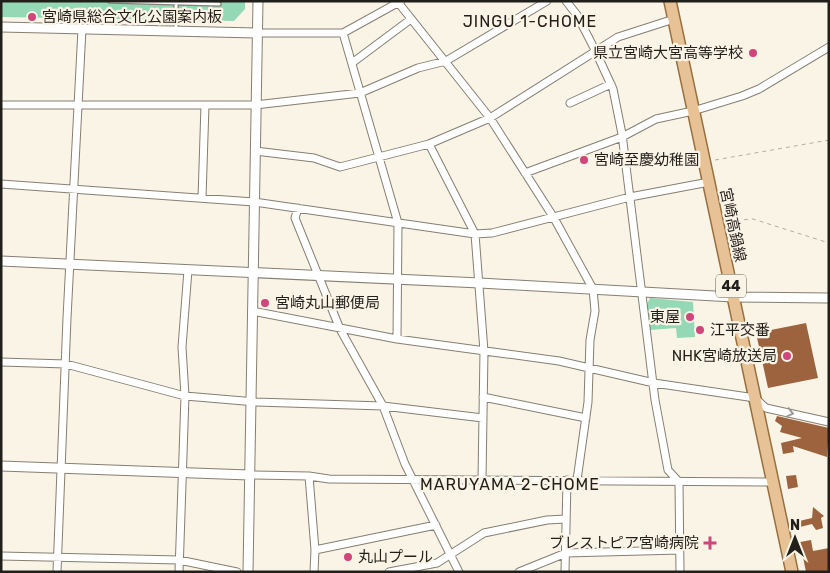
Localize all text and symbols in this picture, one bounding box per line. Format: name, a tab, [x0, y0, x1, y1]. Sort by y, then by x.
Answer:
place label: 宮崎県総合文化公園案内板	[42, 8, 222, 26]
marker: 宮崎県総合文化公園案内板	[26, 11, 38, 23]
district label: JINGU 1-CHOME	[463, 12, 597, 31]
place label: 県立宮崎大宮高等学校	[593, 44, 743, 62]
marker: 県立宮崎大宮高等学校	[747, 47, 759, 59]
place label: 宮崎至慶幼稚園	[594, 151, 699, 169]
marker: 宮崎至慶幼稚園	[578, 154, 590, 166]
street label: 宮崎高鍋線	[716, 186, 750, 264]
road number: 44	[716, 274, 746, 298]
place label: 宮崎丸山郵便局	[275, 294, 380, 312]
marker: 宮崎丸山郵便局	[259, 297, 271, 309]
place label: 東屋	[650, 308, 680, 326]
marker: 東屋	[684, 311, 696, 323]
place label: 江平交番	[710, 321, 770, 339]
marker: 江平交番	[694, 324, 706, 336]
place label: NHK宮崎放送局	[672, 347, 777, 365]
marker: NHK宮崎放送局	[781, 350, 793, 362]
one-way arrow	[786, 407, 795, 418]
district label: MARUYAMA 2-CHOME	[420, 475, 600, 494]
north arrow	[770, 513, 820, 563]
text: N	[790, 517, 800, 534]
place label: ブレストピア宮崎病院	[549, 534, 699, 552]
marker: ブレストピア宮崎病院	[703, 536, 717, 550]
place label: 丸山プール	[358, 548, 433, 566]
marker: 丸山プール	[342, 551, 354, 563]

